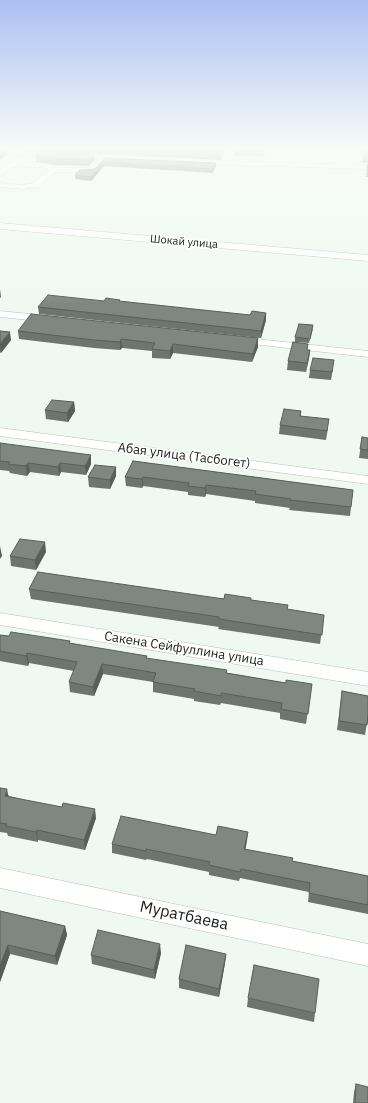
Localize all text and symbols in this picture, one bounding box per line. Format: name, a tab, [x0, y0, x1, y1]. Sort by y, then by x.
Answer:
street label: Шокай улица	[150, 232, 218, 252]
street label: Абая улица (Тасбогет)	[117, 440, 251, 472]
street label: Сакена Сейфуллина улица	[103, 629, 265, 669]
street label: Муратбаева	[138, 897, 230, 935]

